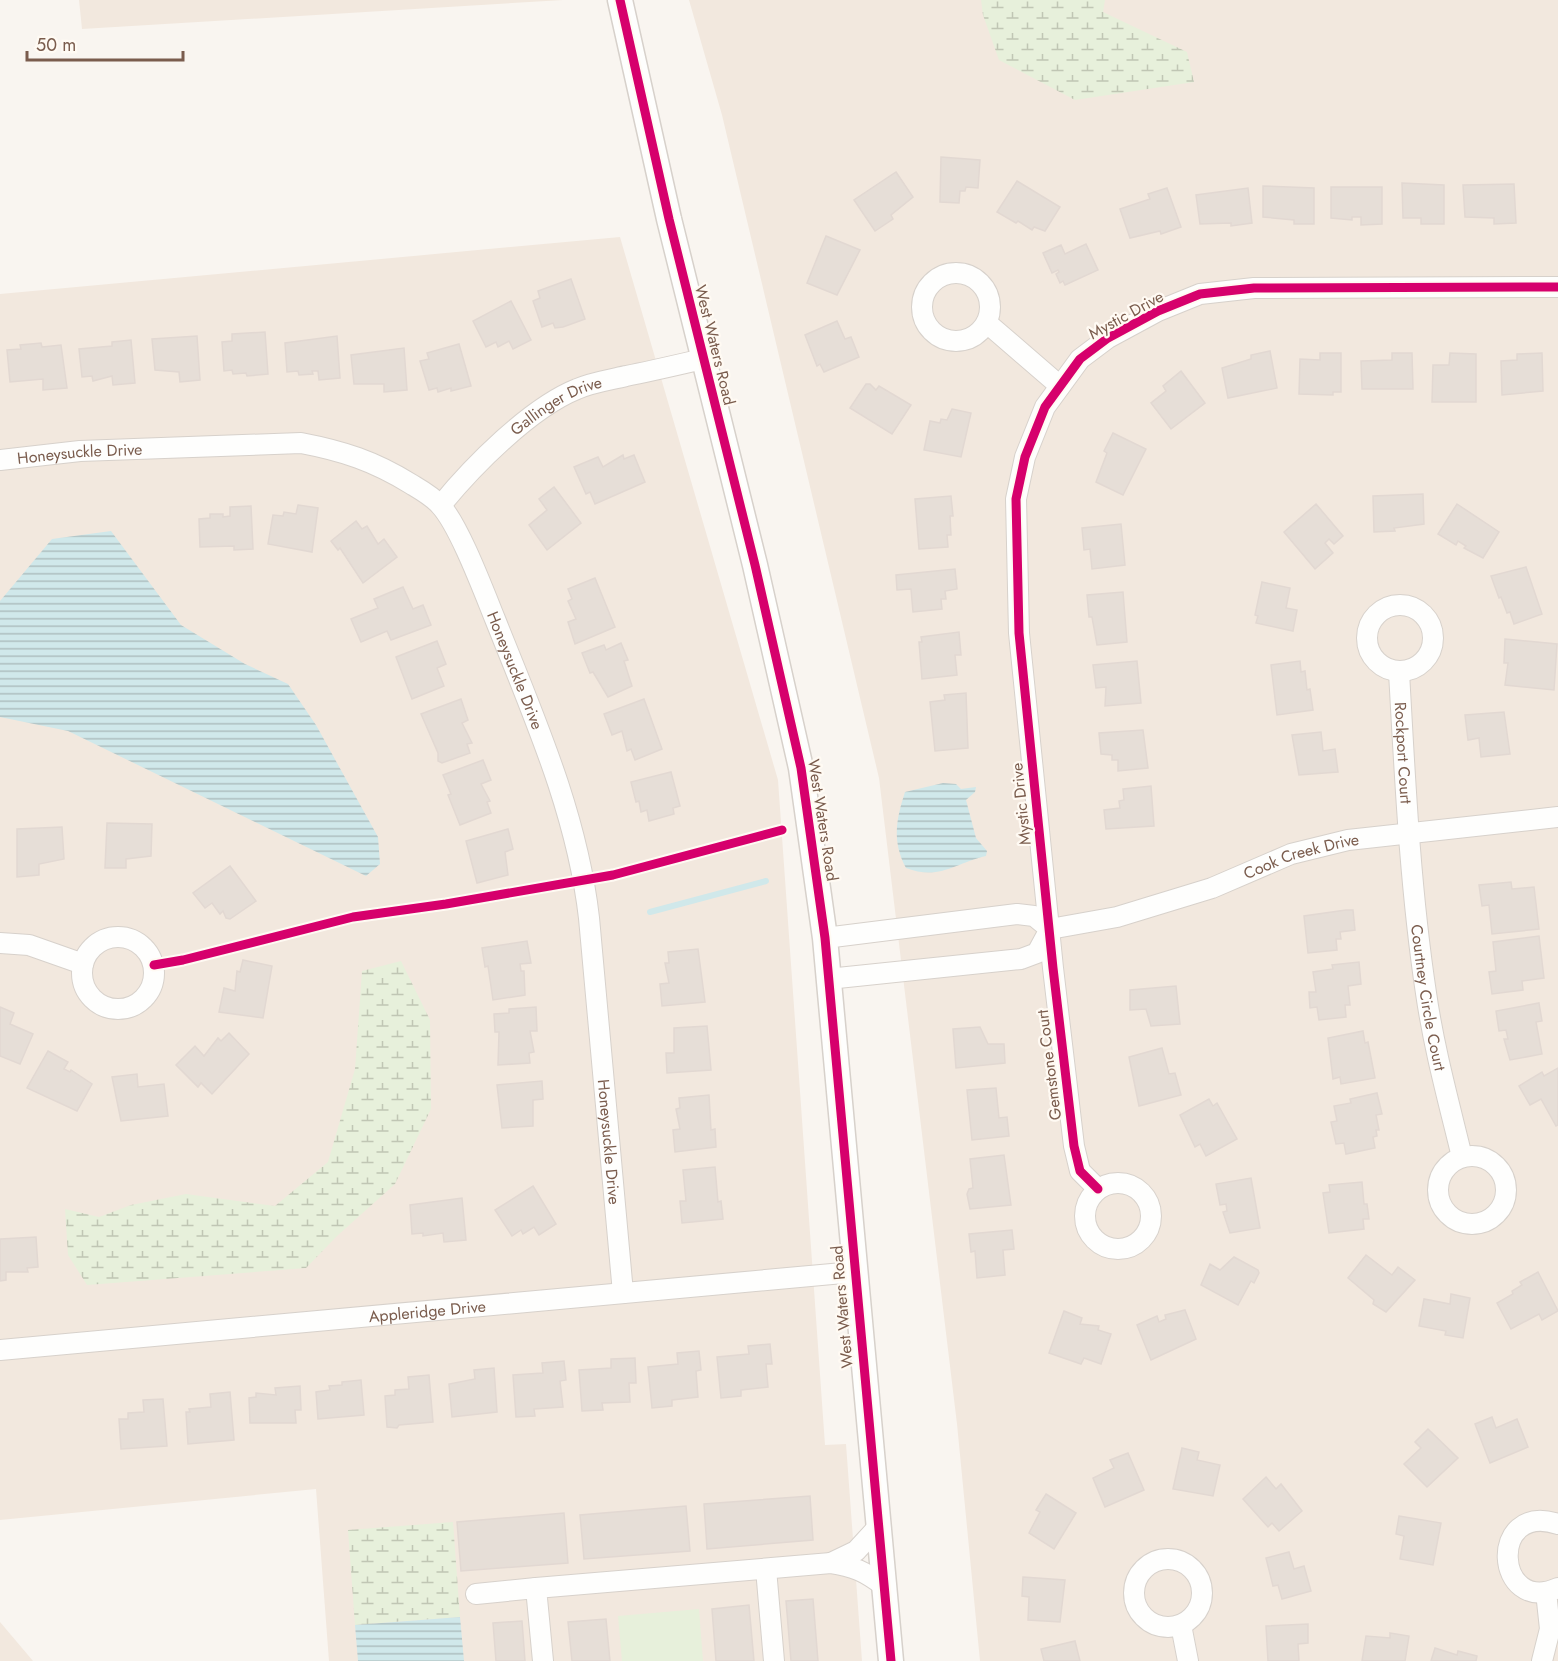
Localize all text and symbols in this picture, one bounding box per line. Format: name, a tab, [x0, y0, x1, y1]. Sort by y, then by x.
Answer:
scale bar	[27, 24, 183, 62]
text: 50 m	[36, 32, 76, 58]
street label: West Waters Road	[689, 282, 741, 408]
street label: Mystic Drive	[1084, 285, 1168, 345]
street label: Gallinger Drive	[505, 370, 604, 440]
street label: Honeysuckle Drive	[16, 437, 143, 470]
street label: Honeysuckle Drive	[482, 608, 549, 733]
street label: Rockport Court	[1389, 701, 1418, 805]
street label: West Waters Road	[802, 757, 844, 883]
street label: Mystic Drive	[1005, 762, 1037, 846]
street label: Cook Creek Drive	[1240, 827, 1360, 885]
street label: Courtney Circle Court	[1406, 923, 1452, 1073]
street label: Gemstone Court	[1031, 1008, 1067, 1121]
street label: Honeysuckle Drive	[592, 1078, 626, 1205]
street label: West Waters Road	[825, 1245, 859, 1369]
street label: Appleridge Drive	[368, 1294, 487, 1328]

